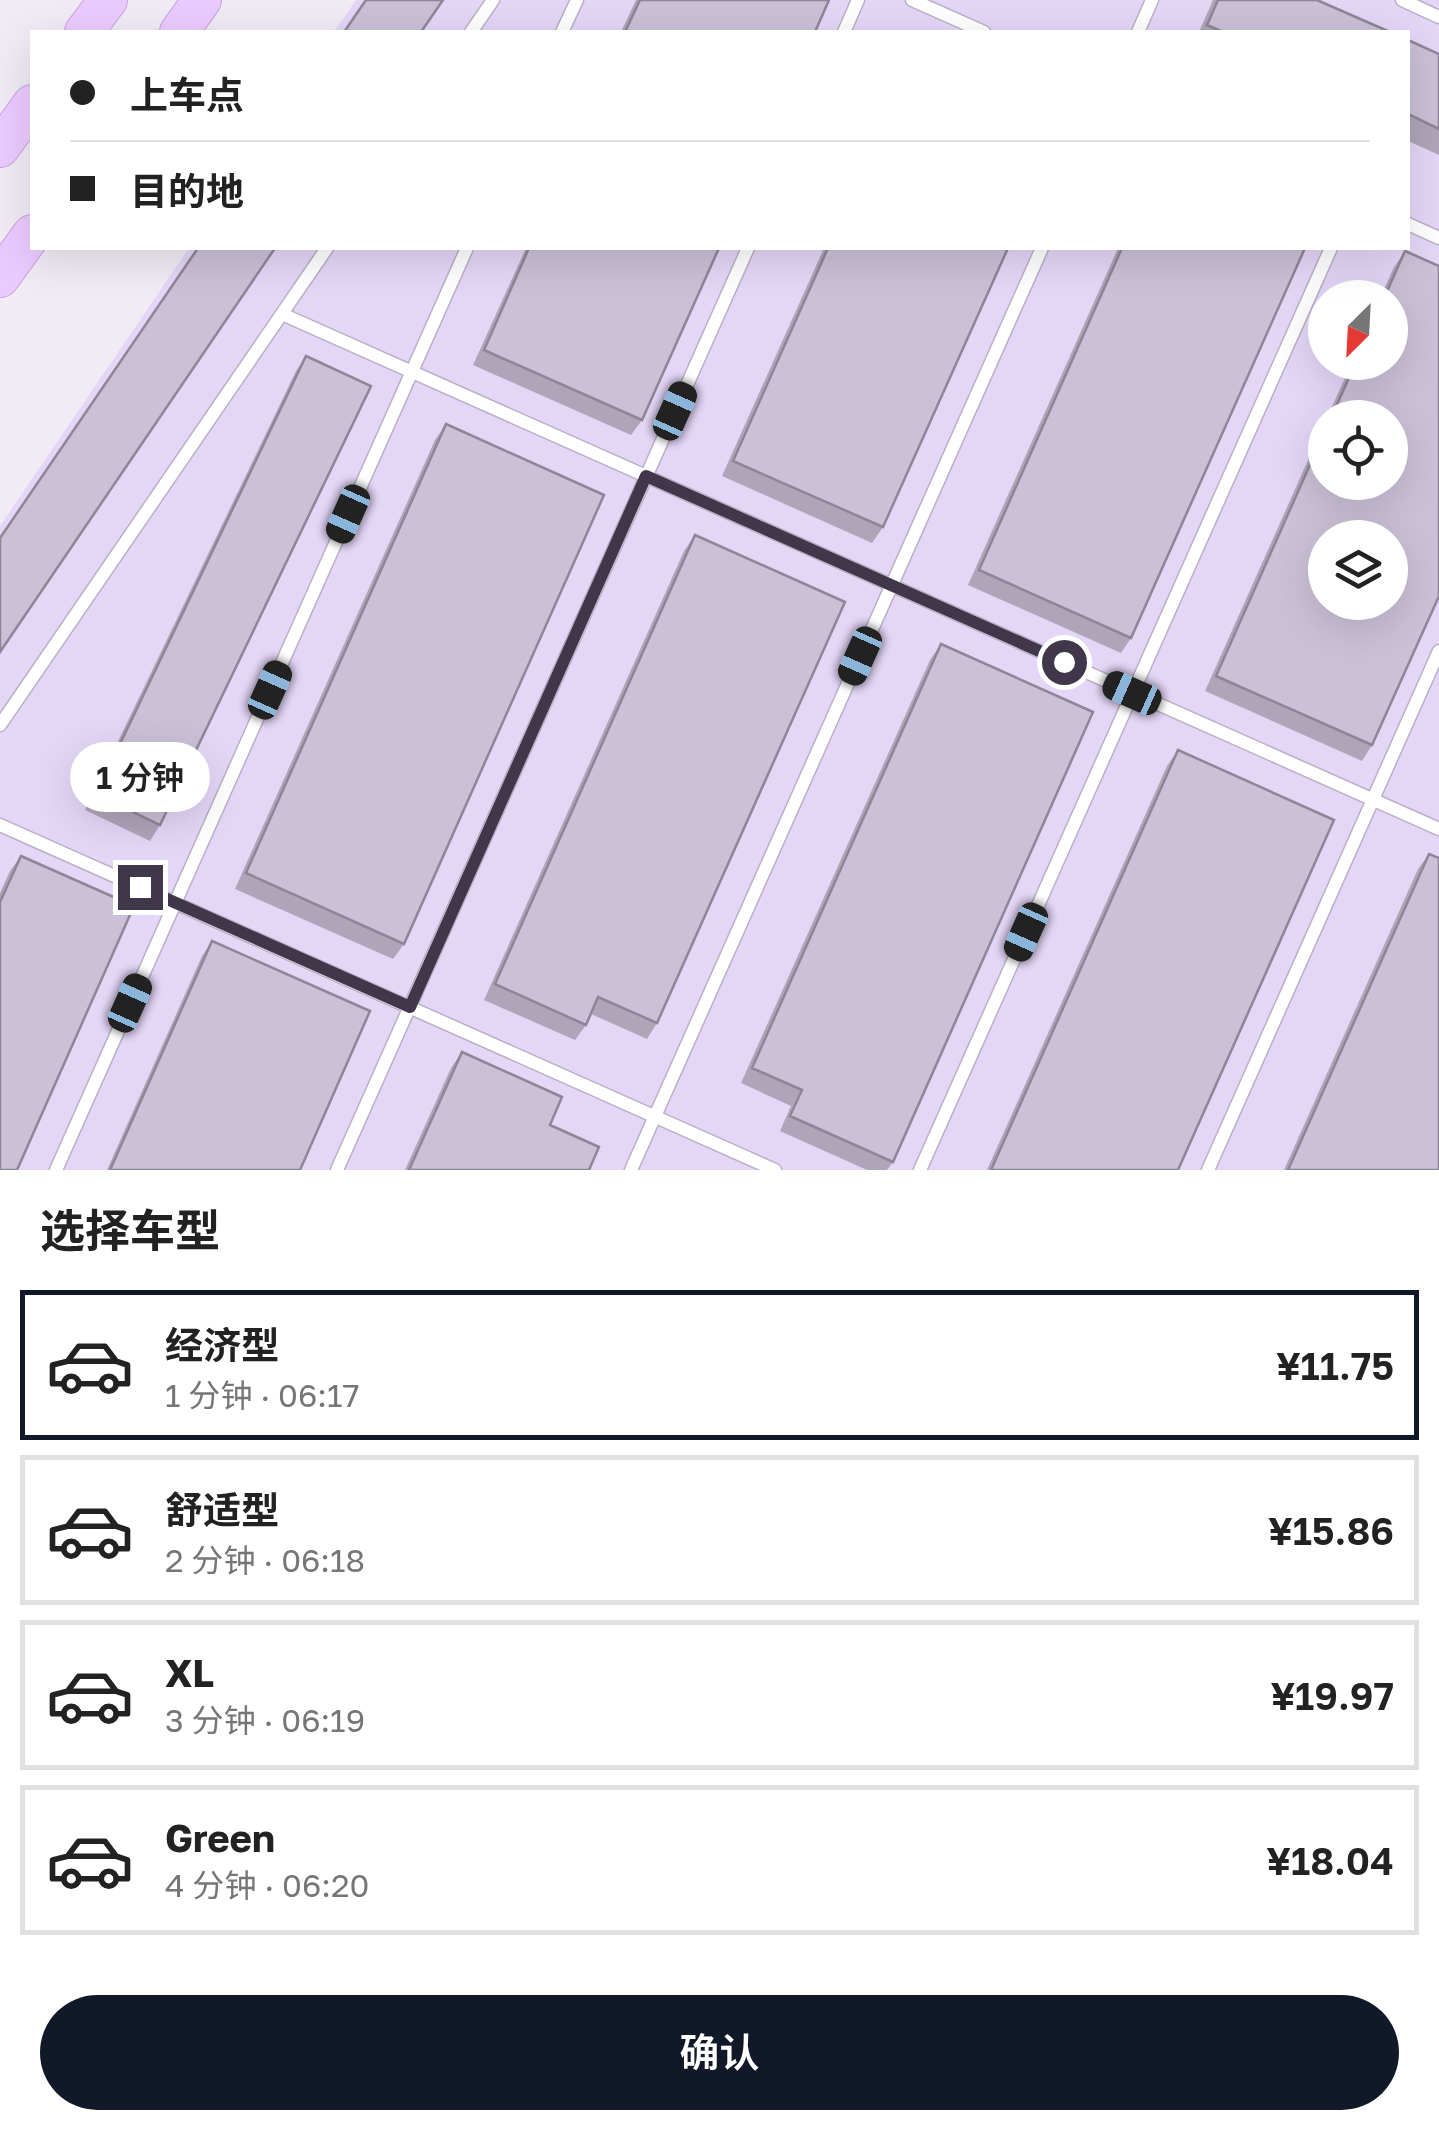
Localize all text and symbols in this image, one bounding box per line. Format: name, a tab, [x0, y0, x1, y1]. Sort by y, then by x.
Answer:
text: 上车点	[130, 72, 244, 117]
text: 目的地	[130, 168, 244, 213]
north arrow	[1308, 280, 1408, 380]
map controls	[1308, 280, 1408, 620]
car	[649, 377, 701, 445]
button: locate	[1308, 400, 1408, 500]
car	[322, 480, 374, 548]
button: layers	[1308, 520, 1408, 620]
car	[834, 622, 886, 690]
route start	[1042, 640, 1087, 685]
car	[244, 656, 296, 724]
car	[1098, 667, 1166, 719]
callout: 1 分钟	[70, 742, 210, 812]
text: 1 分钟	[96, 758, 184, 796]
route end	[118, 865, 163, 910]
car	[1000, 898, 1052, 966]
car	[104, 969, 156, 1037]
text: 选择车型	[40, 1203, 220, 1257]
icon: car	[45, 1320, 135, 1410]
text: 经济型	[165, 1322, 279, 1367]
text: ¥11.75	[1276, 1343, 1394, 1388]
text: 1 分钟 · 06:17	[165, 1376, 359, 1414]
icon: car	[45, 1485, 135, 1575]
text: 舒适型	[165, 1487, 279, 1532]
text: ¥15.86	[1268, 1508, 1394, 1553]
text: 2 分钟 · 06:18	[165, 1541, 365, 1579]
icon: car	[45, 1650, 135, 1740]
text: XL	[165, 1650, 214, 1695]
text: ¥19.97	[1270, 1673, 1394, 1718]
text: 3 分钟 · 06:19	[165, 1701, 365, 1739]
icon: car	[45, 1815, 135, 1905]
text: Green	[165, 1815, 275, 1860]
text: ¥18.04	[1266, 1838, 1394, 1883]
text: 4 分钟 · 06:20	[165, 1866, 369, 1904]
button: 确认	[40, 1995, 1399, 2110]

